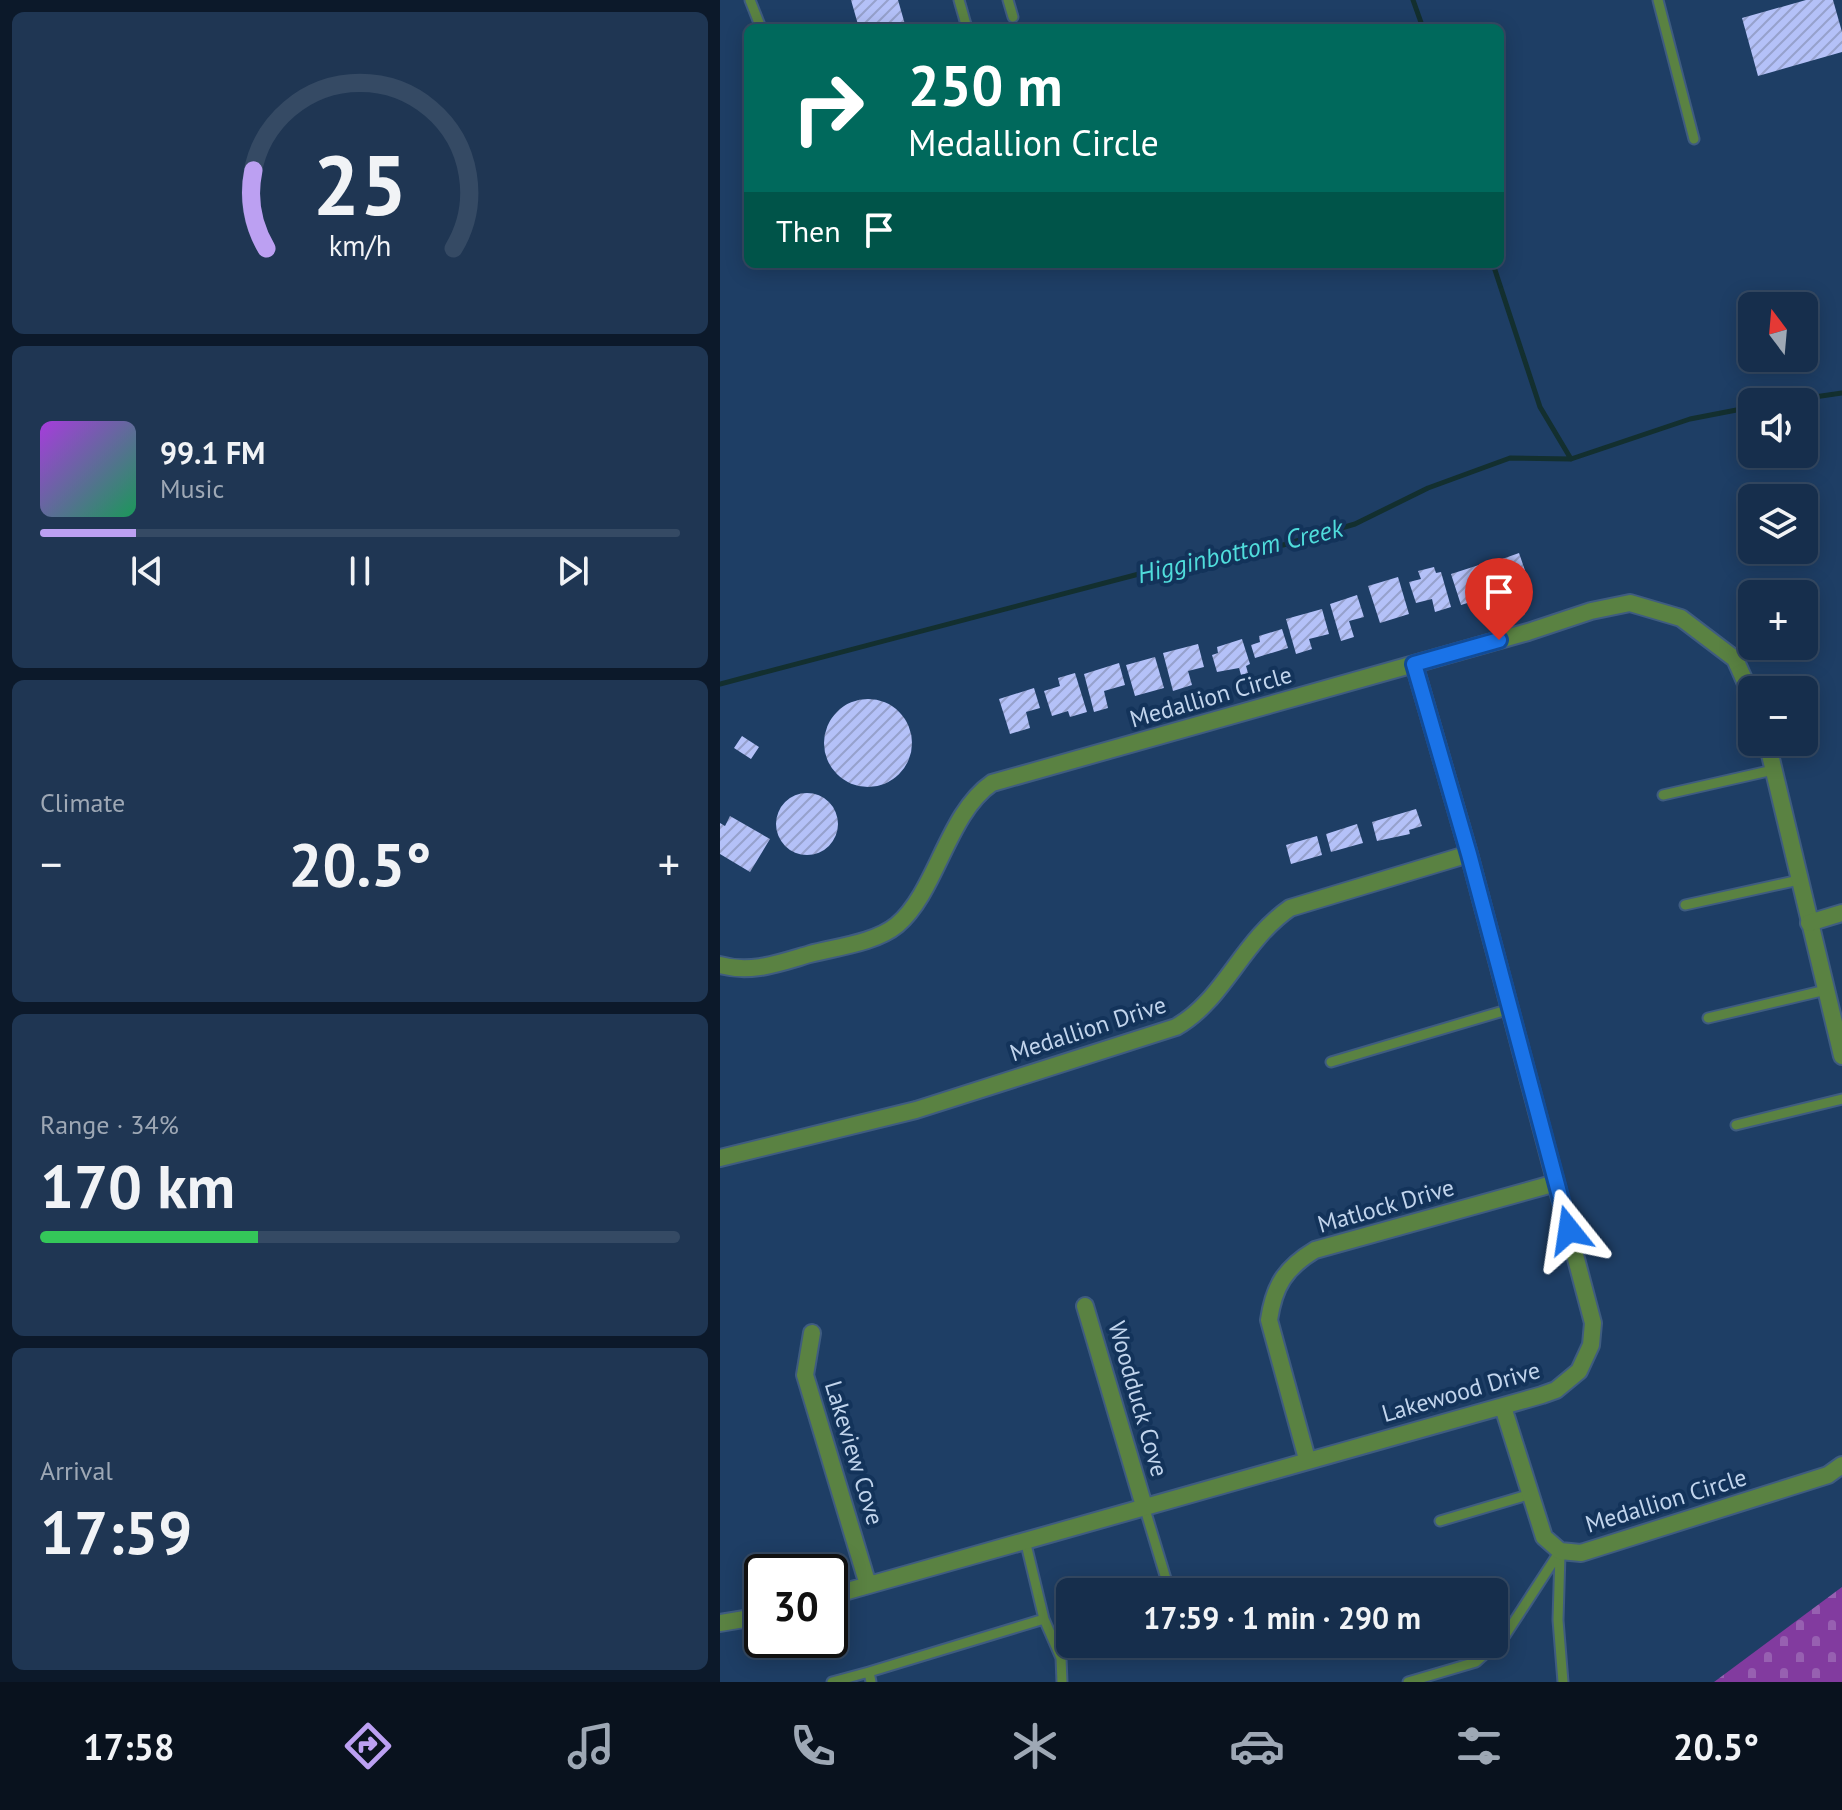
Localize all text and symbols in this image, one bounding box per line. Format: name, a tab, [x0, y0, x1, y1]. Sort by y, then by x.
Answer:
text: 250 m	[908, 49, 1063, 121]
icon: right	[776, 56, 880, 160]
text: Medallion Circle	[908, 119, 1159, 166]
text: 25	[313, 130, 407, 238]
icon: arrive	[857, 208, 901, 252]
text: Then	[776, 211, 841, 250]
text: km/h	[329, 227, 391, 264]
north arrow	[1738, 292, 1818, 372]
map controls	[1738, 292, 1818, 756]
button: sound	[1738, 388, 1818, 468]
text: 99.1 FM	[160, 433, 265, 472]
text: Music	[160, 472, 224, 505]
button: layers	[1738, 484, 1818, 564]
water label: Higginbottom Creek	[1134, 511, 1347, 590]
icon: previous	[125, 549, 169, 593]
icon: pause	[338, 549, 382, 593]
icon: next	[551, 549, 595, 593]
pin	[1465, 558, 1533, 640]
icon: arrive	[1477, 570, 1521, 614]
button: +	[1738, 580, 1818, 660]
street label: Medallion Circle	[1126, 659, 1295, 734]
button: −	[1738, 676, 1818, 756]
text: Climate	[40, 786, 125, 819]
text: 20.5°	[288, 825, 432, 903]
text: −	[40, 835, 62, 892]
text: +	[658, 835, 680, 892]
street label: Medallion Drive	[1006, 989, 1170, 1068]
text: Range · 34%	[40, 1108, 179, 1141]
text: 170 km	[40, 1147, 235, 1225]
street label: Matlock Drive	[1314, 1171, 1458, 1240]
position arrow	[1527, 1188, 1611, 1272]
street label: Woodduck Cove	[1101, 1318, 1175, 1480]
street label: Lakewood Drive	[1378, 1354, 1544, 1429]
street label: Lakeview Cove	[818, 1377, 891, 1529]
text: Arrival	[40, 1454, 113, 1487]
street label: Medallion Circle	[1581, 1461, 1750, 1540]
text: 17:59	[40, 1493, 192, 1571]
speed limit sign: 30	[744, 1554, 848, 1658]
text: 17:59 · 1 min · 290 m	[1143, 1598, 1421, 1637]
icon: directions	[340, 1718, 396, 1774]
icon: music	[563, 1718, 619, 1774]
icon: phone	[785, 1718, 841, 1774]
icon: climate	[1007, 1718, 1063, 1774]
icon: car	[1229, 1718, 1285, 1774]
icon: filters	[1451, 1718, 1507, 1774]
text: 17:58	[83, 1723, 174, 1770]
text: 20.5°	[1673, 1723, 1759, 1770]

